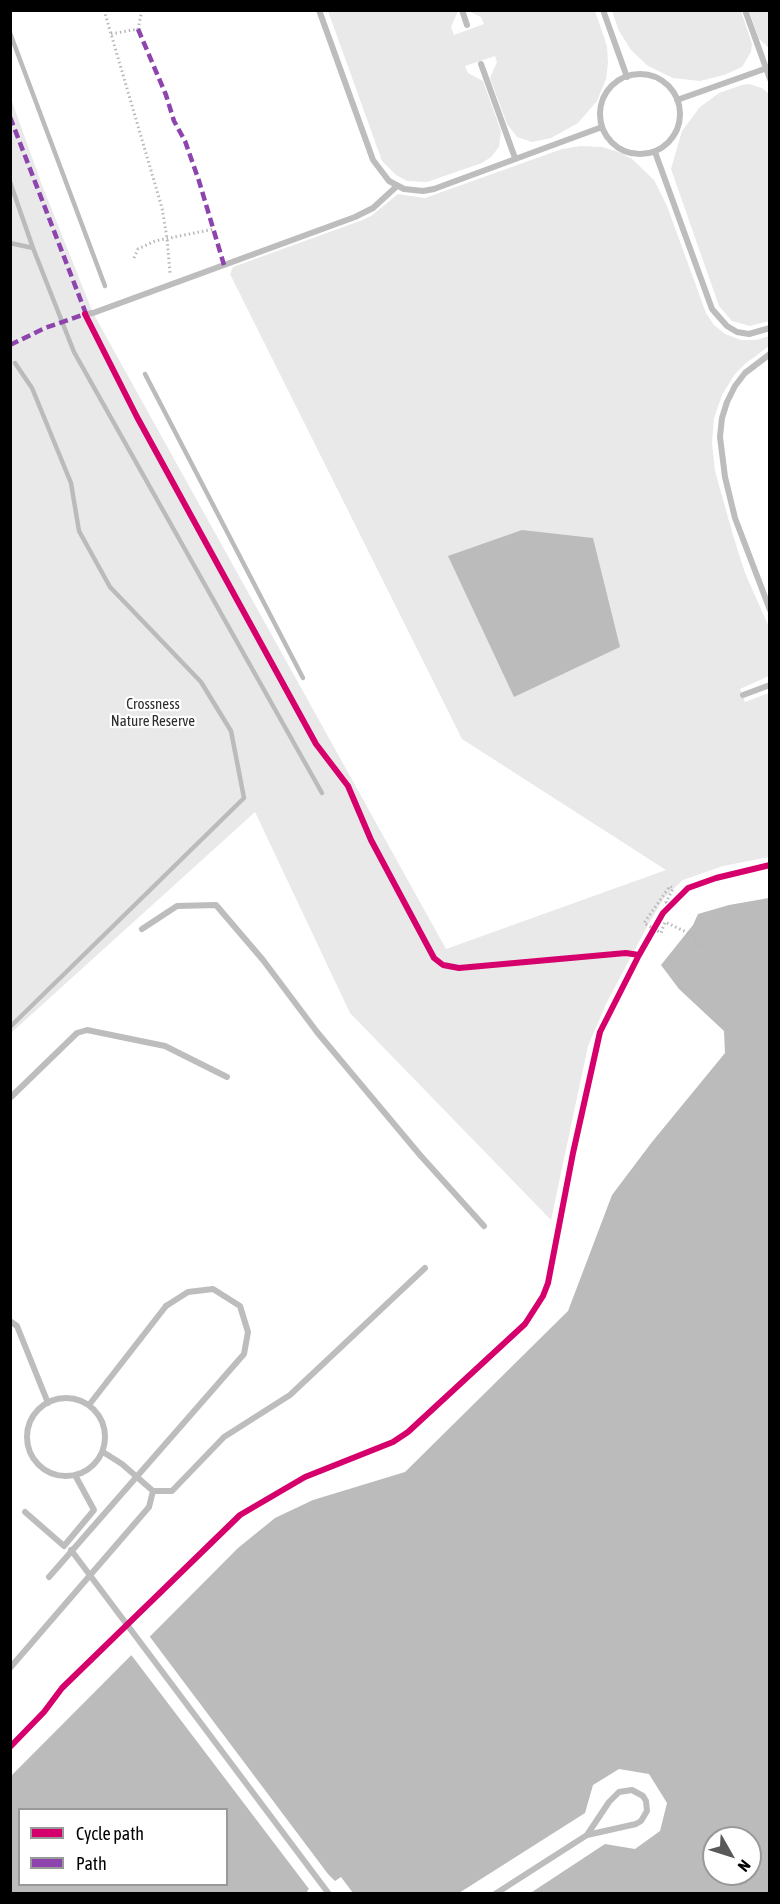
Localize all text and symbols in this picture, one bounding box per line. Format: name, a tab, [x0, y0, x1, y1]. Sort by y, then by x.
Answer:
park label: Crossness Nature Reserve	[111, 695, 195, 730]
legend	[18, 1808, 228, 1886]
text: Cycle path	[76, 1823, 144, 1844]
north arrow	[702, 1826, 762, 1886]
text: Path	[76, 1853, 107, 1874]
text: N	[734, 1857, 754, 1875]

